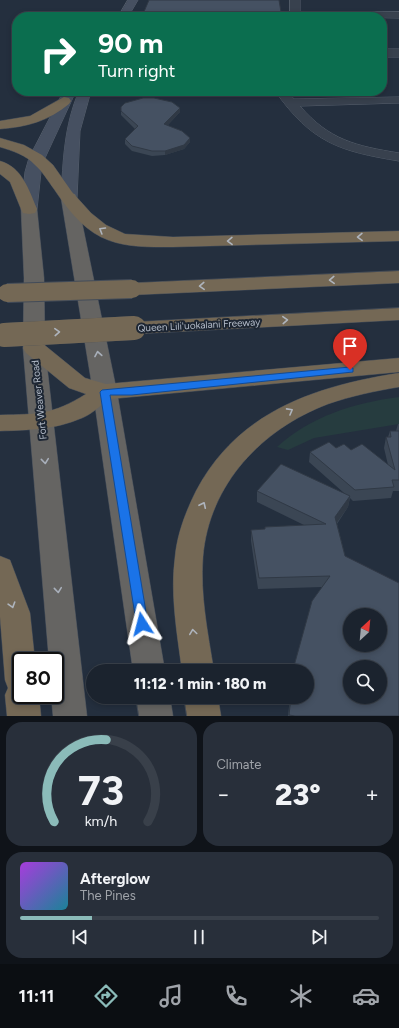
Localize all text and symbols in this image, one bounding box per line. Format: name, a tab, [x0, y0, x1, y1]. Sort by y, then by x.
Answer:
text: 90 m	[98, 26, 163, 60]
icon: right	[32, 28, 84, 80]
text: Turn right	[98, 60, 175, 82]
one-way arrow	[99, 228, 106, 235]
one-way arrow	[357, 233, 363, 241]
one-way arrow	[227, 236, 233, 245]
one-way arrow	[329, 276, 335, 284]
one-way arrow	[199, 281, 205, 290]
street label: Queen Liliʻuokalani Freeway	[137, 315, 261, 335]
one-way arrow	[282, 316, 288, 324]
one-way arrow	[54, 328, 60, 337]
pin	[333, 329, 367, 370]
icon: arrive	[339, 335, 361, 357]
one-way arrow	[94, 351, 103, 357]
street label: Fort Weaver Road	[28, 359, 50, 440]
one-way arrow	[286, 409, 293, 416]
one-way arrow	[40, 458, 49, 464]
one-way arrow	[198, 501, 206, 509]
one-way arrow	[53, 587, 62, 593]
one-way arrow	[7, 601, 16, 608]
position arrow	[121, 603, 163, 645]
north arrow	[343, 608, 387, 652]
map controls	[343, 608, 387, 704]
one-way arrow	[189, 629, 198, 635]
speed limit sign: 80	[12, 652, 64, 704]
button: search	[343, 660, 387, 704]
text: 11:12 · 1 min · 180 m	[134, 675, 266, 693]
text: Climate	[217, 757, 261, 772]
text: 73	[78, 765, 124, 815]
text: 23°	[275, 776, 321, 813]
text: −	[217, 781, 230, 808]
text: +	[365, 781, 379, 808]
text: km/h	[85, 812, 118, 830]
text: Afterglow	[80, 870, 150, 888]
text: The Pines	[80, 888, 136, 903]
icon: previous	[69, 926, 91, 948]
icon: pause	[188, 926, 210, 948]
icon: next	[308, 926, 330, 948]
icon: directions	[92, 982, 120, 1010]
icon: music	[157, 982, 185, 1010]
icon: phone	[222, 982, 250, 1010]
icon: climate	[287, 982, 315, 1010]
icon: car	[352, 982, 380, 1010]
text: 11:11	[19, 985, 54, 1007]

